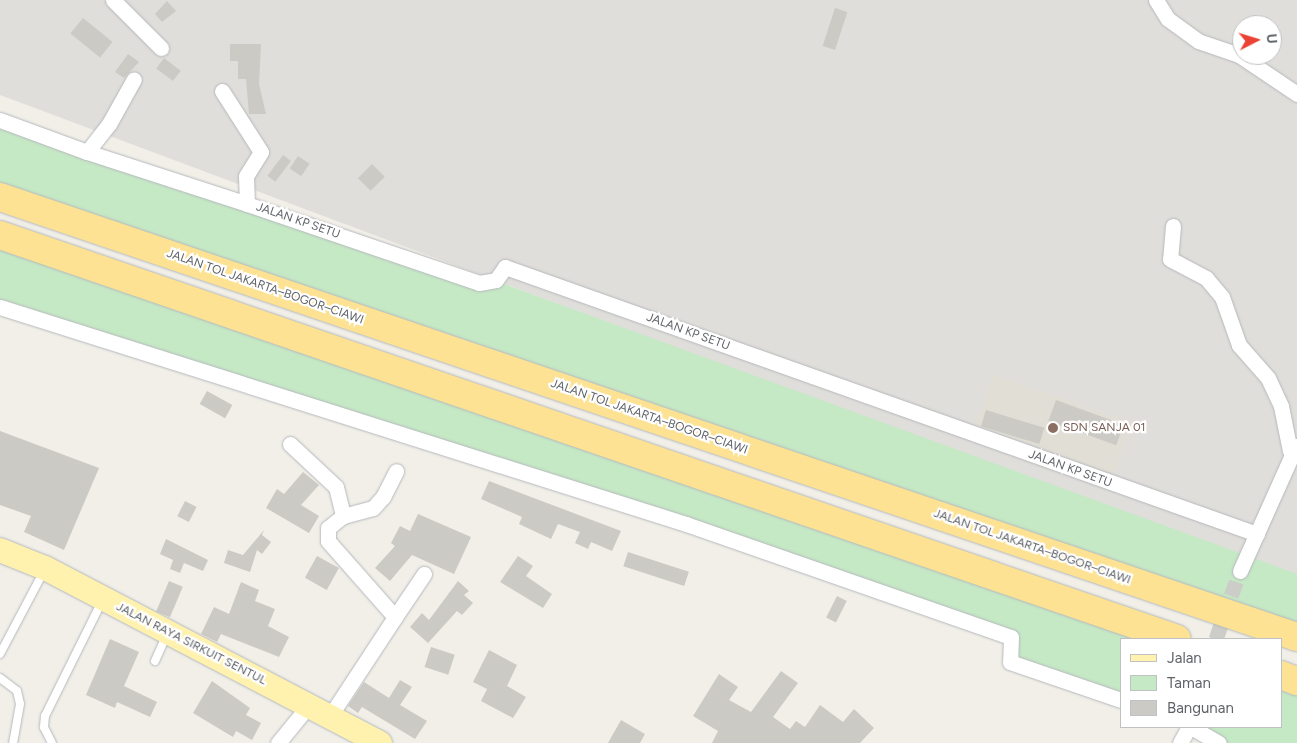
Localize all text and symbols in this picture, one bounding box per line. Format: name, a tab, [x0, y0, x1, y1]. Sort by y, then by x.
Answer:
north arrow	[1232, 15, 1282, 65]
text: U	[1263, 33, 1280, 44]
street label: JALAN KP SETU	[254, 200, 342, 242]
street label: JALAN TOL JAKARTA–BOGOR–CIAWI	[165, 246, 365, 328]
street label: JALAN KP SETU	[644, 310, 732, 354]
street label: JALAN TOL JAKARTA–BOGOR–CIAWI	[549, 376, 749, 458]
place label: SDN SANJA 01	[1063, 421, 1146, 435]
marker: SDN SANJA 01	[1047, 422, 1059, 434]
street label: JALAN KP SETU	[1026, 447, 1114, 491]
street label: JALAN TOL JAKARTA–BOGOR–CIAWI	[932, 506, 1132, 588]
street label: JALAN RAYA SIRKUIT SENTUL	[113, 600, 269, 688]
legend	[1120, 638, 1282, 728]
text: Jalan	[1167, 649, 1202, 667]
text: Taman	[1167, 674, 1211, 692]
text: Bangunan	[1167, 699, 1234, 717]

